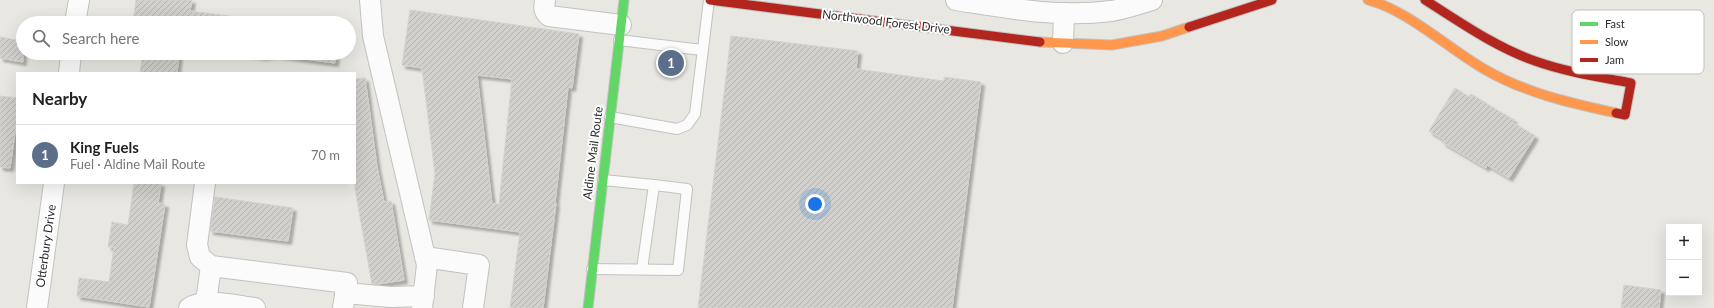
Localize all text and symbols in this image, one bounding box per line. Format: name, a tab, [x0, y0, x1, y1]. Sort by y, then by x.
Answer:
street label: Northwood Forest Drive	[821, 6, 951, 37]
legend	[1572, 10, 1704, 74]
search box	[16, 16, 356, 60]
text: Fast	[1605, 17, 1625, 30]
icon: search	[30, 27, 52, 49]
text: Search here	[62, 29, 139, 47]
text: Slow	[1605, 35, 1629, 48]
pin: 1	[658, 48, 684, 78]
text: Jam	[1605, 53, 1624, 66]
text: Nearby	[32, 88, 87, 109]
street label: Aldine Mail Route	[579, 106, 606, 200]
text: King Fuels	[70, 138, 139, 156]
text: 1	[41, 147, 49, 163]
text: 70 m	[311, 147, 340, 163]
text: Fuel · Aldine Mail Route	[70, 156, 205, 172]
your location	[805, 194, 825, 214]
street label: Otterbury Drive	[32, 203, 59, 288]
map controls	[1666, 224, 1702, 296]
button: +	[1666, 224, 1702, 260]
button: −	[1666, 260, 1702, 296]

